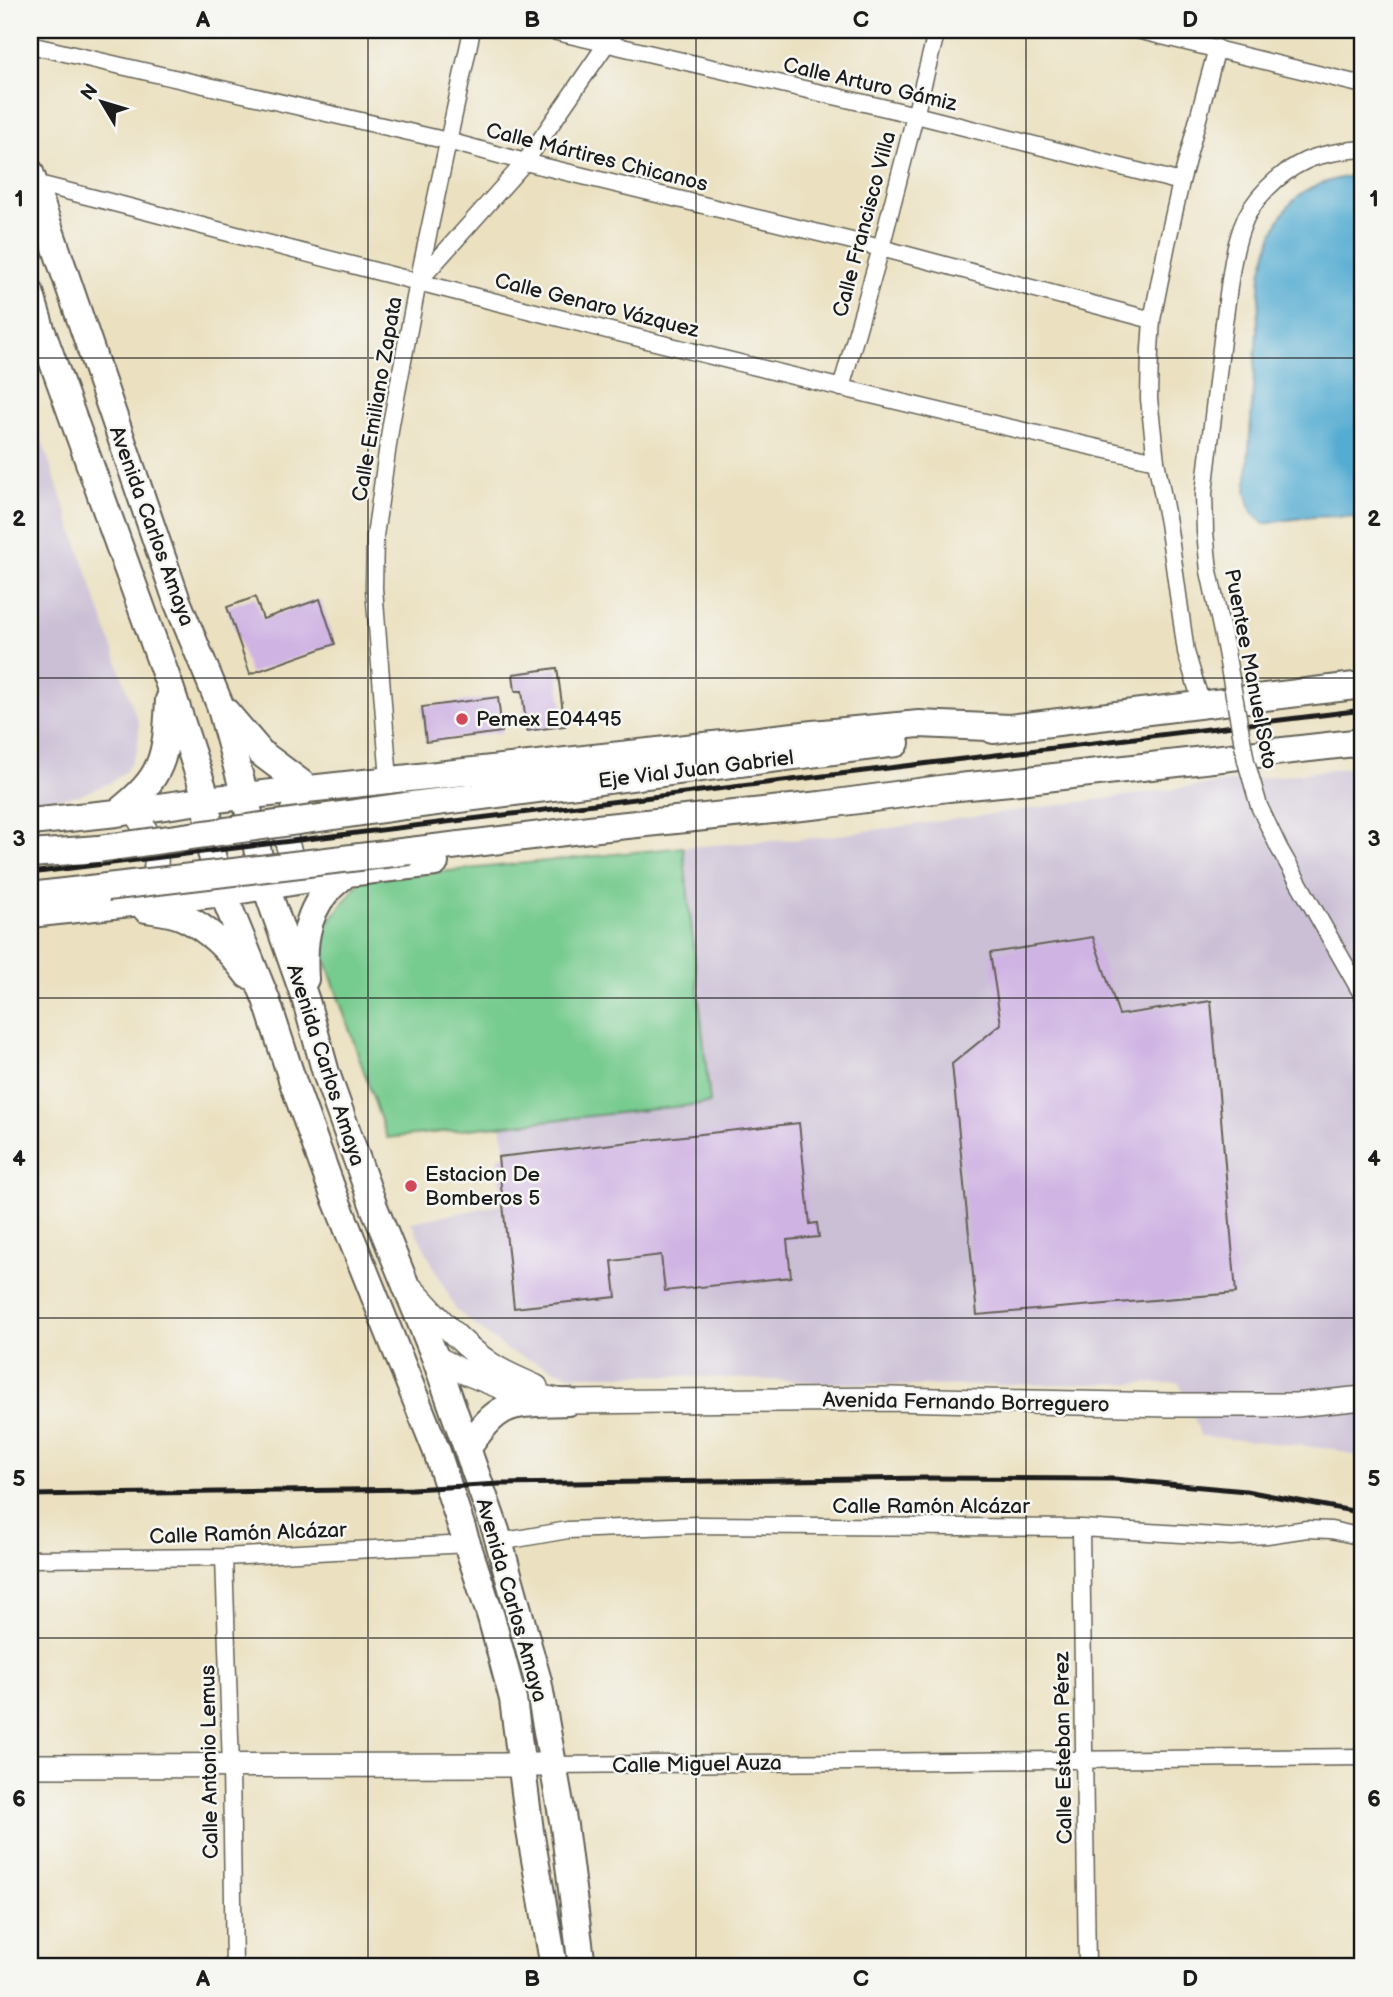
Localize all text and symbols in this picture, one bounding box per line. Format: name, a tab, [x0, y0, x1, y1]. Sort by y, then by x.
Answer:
text: A	[195, 6, 211, 34]
text: B	[524, 6, 540, 34]
text: C	[853, 6, 869, 34]
text: D	[1182, 6, 1198, 34]
street label: Calle Arturo Gámiz	[781, 52, 960, 117]
north arrow	[66, 66, 136, 136]
text: N	[76, 80, 103, 105]
street label: Calle Mártires Chicanos	[483, 118, 710, 197]
street label: Calle Francisco Villa	[828, 129, 901, 320]
text: 1	[14, 185, 24, 213]
text: 1	[1369, 185, 1379, 213]
street label: Calle Genaro Vázquez	[492, 268, 703, 343]
street label: Calle Emiliano Zapata	[347, 295, 408, 504]
street label: Avenida Carlos Amaya	[104, 423, 199, 629]
text: 2	[12, 505, 26, 533]
text: 2	[1367, 505, 1381, 533]
street label: Puentee Manuel Soto	[1219, 567, 1282, 771]
place label: Pemex E04495	[476, 707, 622, 732]
marker: Pemex E04495	[454, 711, 470, 727]
street label: Eje Vial Juan Gabriel	[597, 745, 795, 794]
text: 3	[12, 825, 26, 853]
text: 3	[1367, 825, 1381, 853]
street label: Avenida Carlos Amaya	[281, 961, 370, 1169]
text: 4	[12, 1145, 26, 1173]
text: 4	[1367, 1145, 1381, 1173]
place label: Estacion De Bomberos 5	[425, 1162, 540, 1211]
marker: Estacion De Bomberos 5	[403, 1178, 419, 1194]
street label: Avenida Fernando Borreguero	[822, 1387, 1110, 1418]
text: 5	[12, 1465, 26, 1493]
text: 5	[1367, 1465, 1381, 1493]
street label: Calle Ramón Alcázar	[832, 1494, 1030, 1519]
street label: Avenida Carlos Amaya	[470, 1495, 553, 1705]
street label: Calle Ramón Alcázar	[149, 1518, 348, 1549]
street label: Calle Esteban Pérez	[1049, 1651, 1078, 1844]
street label: Calle Antonio Lemus	[195, 1665, 224, 1859]
street label: Calle Miguel Auza	[612, 1751, 782, 1778]
text: 6	[12, 1785, 26, 1813]
text: 6	[1367, 1785, 1381, 1813]
text: A	[195, 1965, 211, 1993]
text: B	[524, 1965, 540, 1993]
text: C	[853, 1965, 869, 1993]
text: D	[1182, 1965, 1198, 1993]

